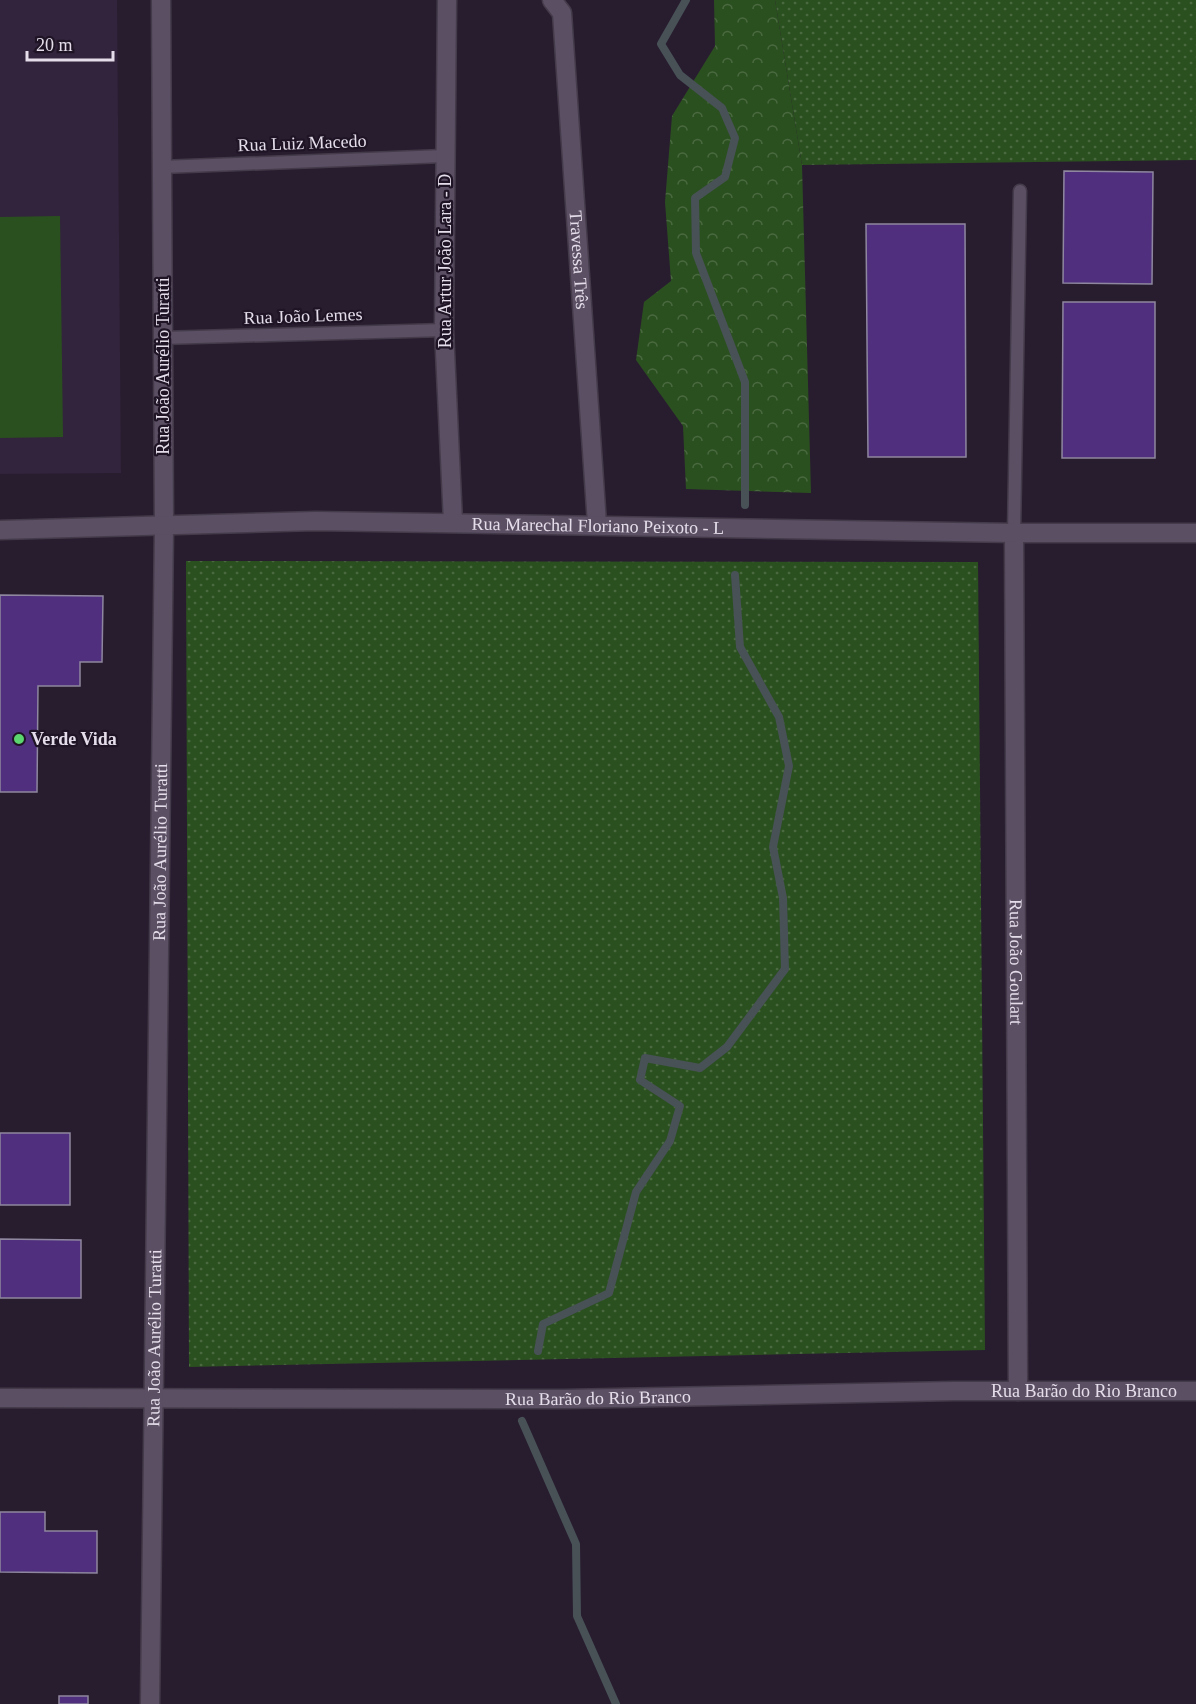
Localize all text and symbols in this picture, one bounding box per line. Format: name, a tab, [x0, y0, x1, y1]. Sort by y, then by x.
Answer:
scale bar	[27, 24, 112, 62]
text: 20 m	[36, 35, 73, 55]
street label: Rua Luiz Macedo	[237, 131, 367, 155]
street label: Rua Artur João Lara - D	[435, 174, 455, 348]
street label: Travessa Três	[566, 210, 592, 310]
street label: Rua João Aurélio Turatti	[153, 277, 173, 455]
street label: Rua João Lemes	[243, 304, 363, 328]
street label: Rua Marechal Floriano Peixoto - L	[471, 514, 724, 538]
place label: Verde Vida	[31, 729, 117, 749]
marker: Verde Vida	[12, 732, 26, 746]
street label: Rua João Aurélio Turatti	[149, 763, 171, 941]
street label: Rua João Goulart	[1006, 899, 1026, 1025]
street label: Rua João Aurélio Turatti	[143, 1249, 165, 1427]
street label: Rua Barão do Rio Branco	[991, 1381, 1177, 1401]
street label: Rua Barão do Rio Branco	[505, 1386, 691, 1409]

